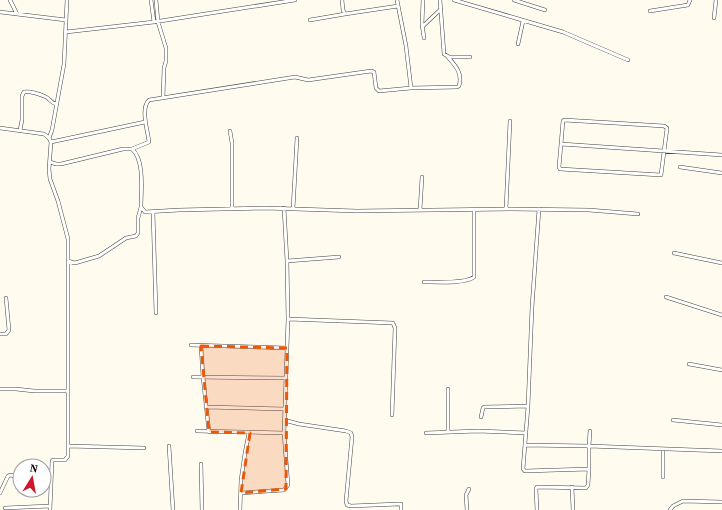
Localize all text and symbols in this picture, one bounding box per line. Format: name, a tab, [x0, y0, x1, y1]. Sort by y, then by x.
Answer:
north arrow	[12, 458, 52, 498]
text: N	[28, 461, 39, 477]

